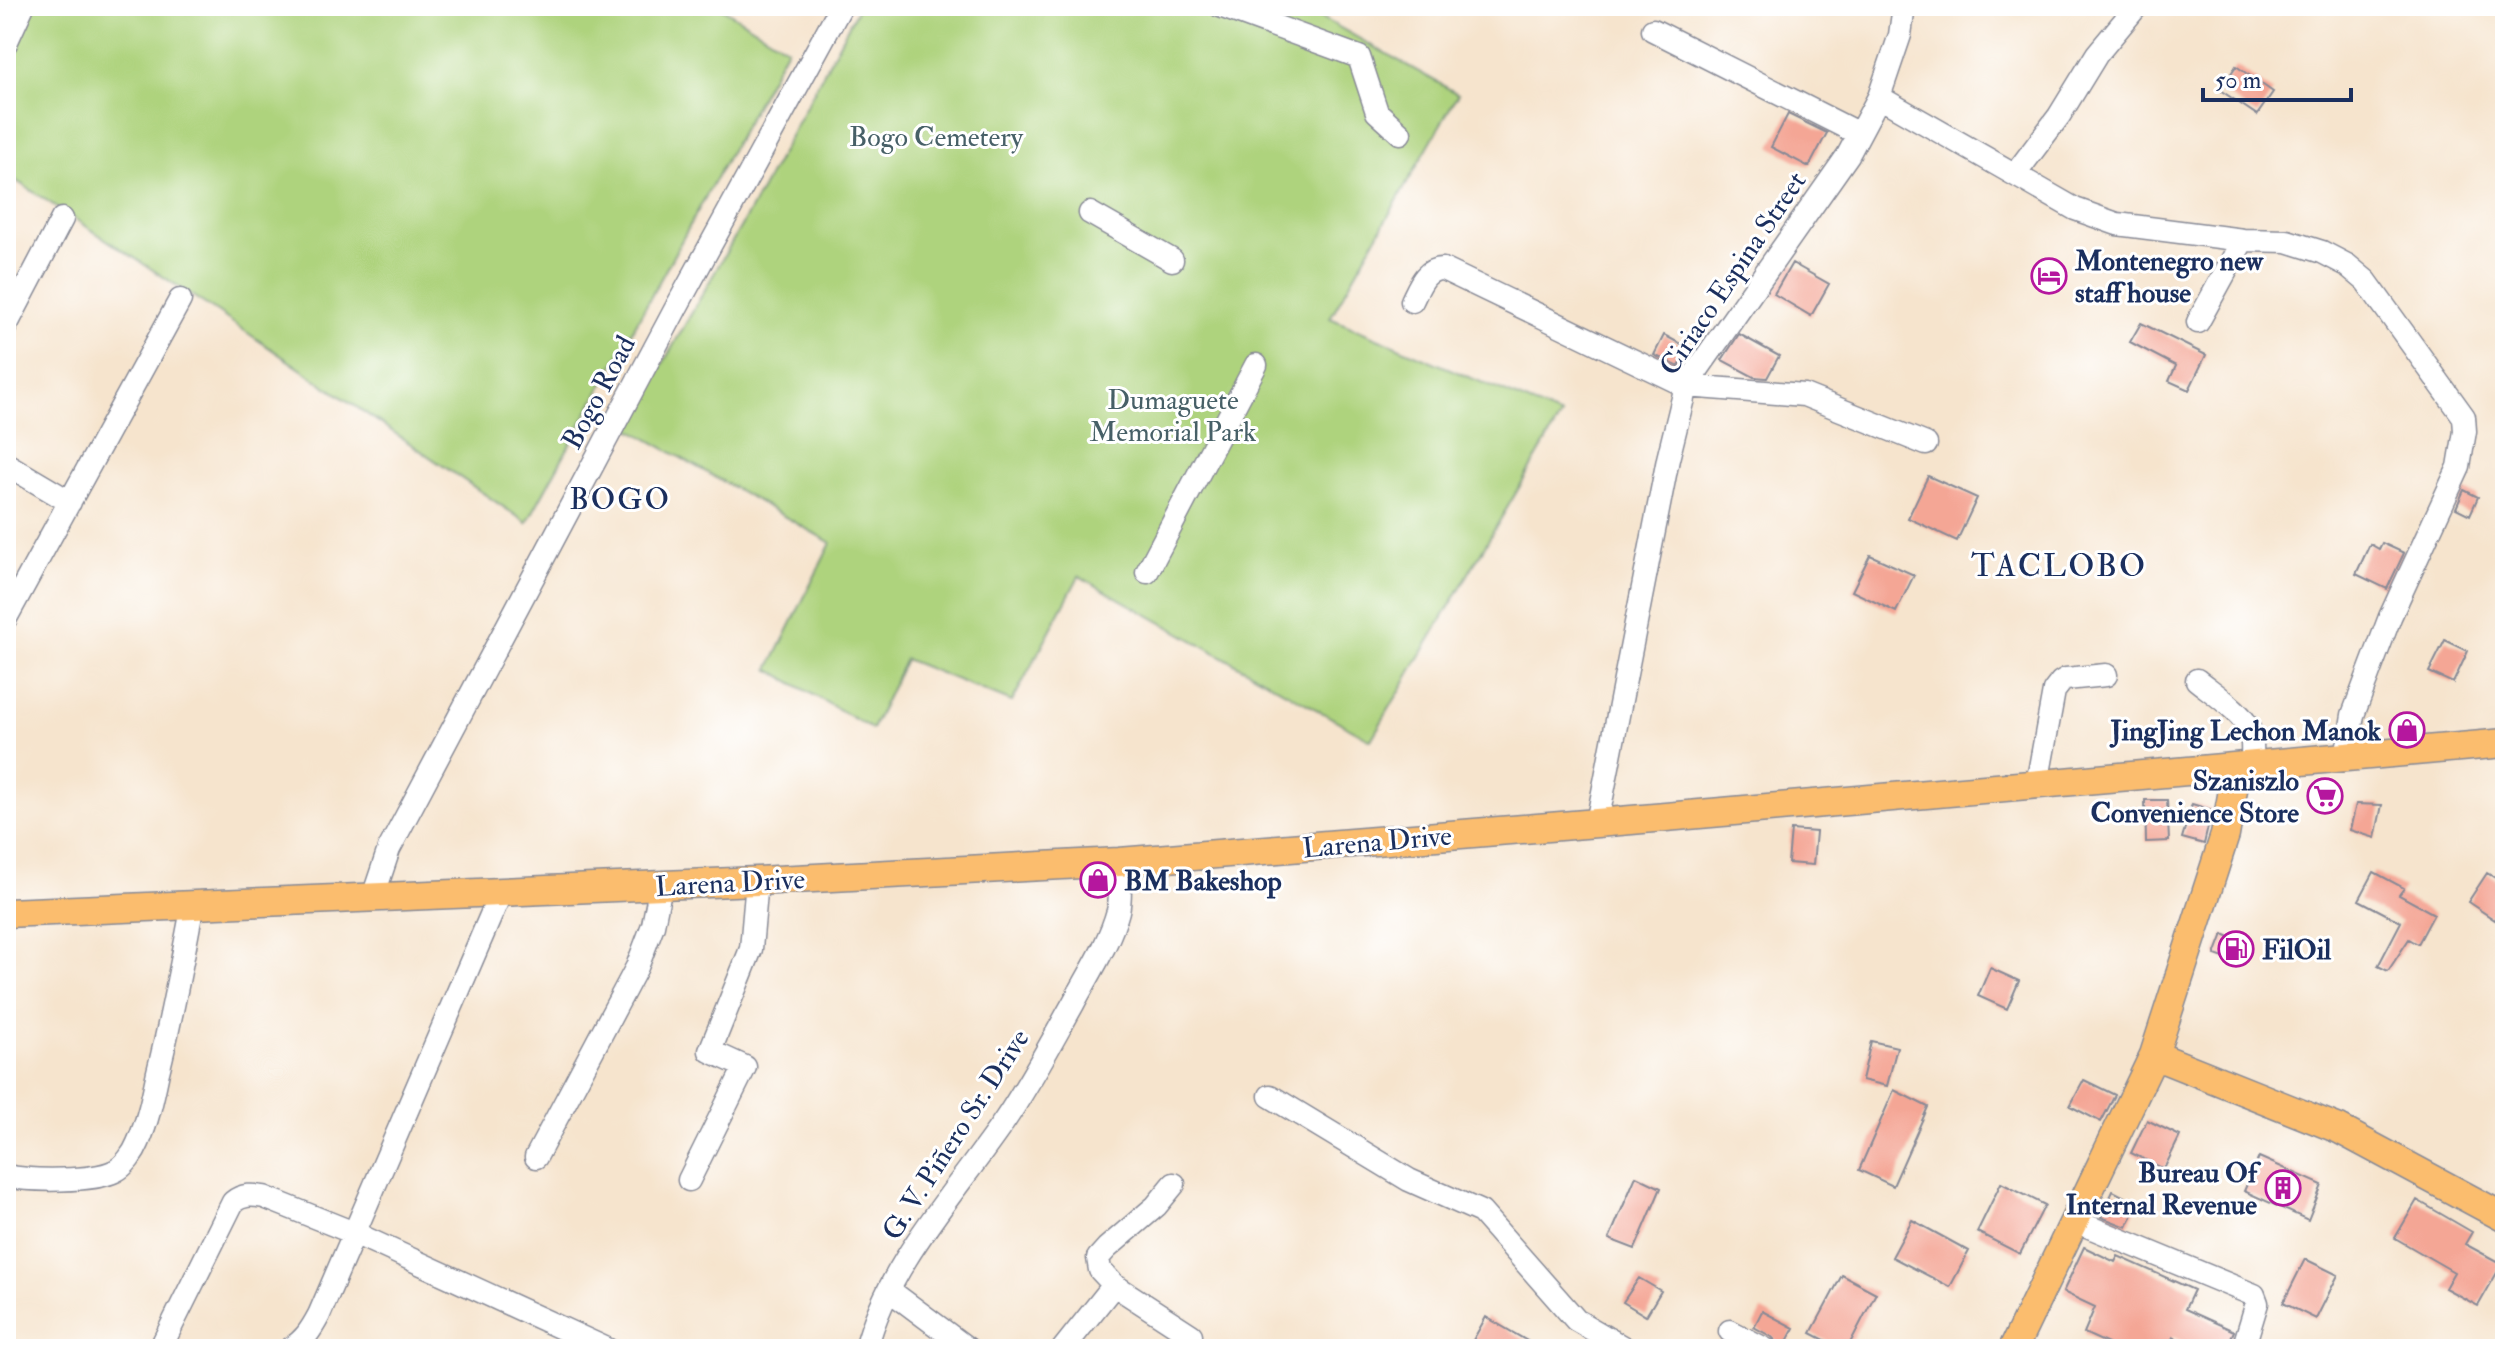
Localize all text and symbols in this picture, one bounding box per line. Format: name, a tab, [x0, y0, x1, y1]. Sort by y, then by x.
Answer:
scale bar	[2203, 52, 2351, 102]
text: 50 m	[2215, 65, 2262, 96]
park label: Bogo Cemetery	[849, 120, 1024, 155]
street label: Ciriaco Espina Street	[1652, 165, 1814, 382]
place label: Montenegro new staff house	[2074, 244, 2265, 311]
hotel icon: Montenegro new staff house	[2030, 257, 2068, 295]
street label: Bogo Road	[555, 330, 644, 455]
park label: Dumaguete Memorial Park	[1090, 383, 1257, 450]
district label: BOGO	[569, 481, 671, 518]
district label: TACLOBO	[1971, 546, 2147, 586]
shop icon: JingJing Lechon Manok	[2388, 711, 2426, 749]
place label: JingJing Lechon Manok	[2109, 714, 2382, 749]
place label: Szaniszlo Convenience Store	[2091, 764, 2300, 831]
supermarket icon: Szaniszlo Convenience Store	[2306, 777, 2344, 815]
street label: Larena Drive	[1301, 819, 1454, 866]
shop icon: BM Bakeshop	[1079, 861, 1117, 899]
street label: Larena Drive	[654, 862, 806, 905]
place label: BM Bakeshop	[1124, 864, 1282, 899]
fuel station icon: FilOil	[2217, 930, 2255, 968]
place label: FilOil	[2262, 933, 2332, 968]
street label: G. V. Piñero Sr. Drive	[875, 1023, 1038, 1247]
place label: Bureau Of Internal Revenue	[2066, 1156, 2262, 1223]
building icon: Bureau Of Internal Revenue	[2264, 1169, 2302, 1207]

